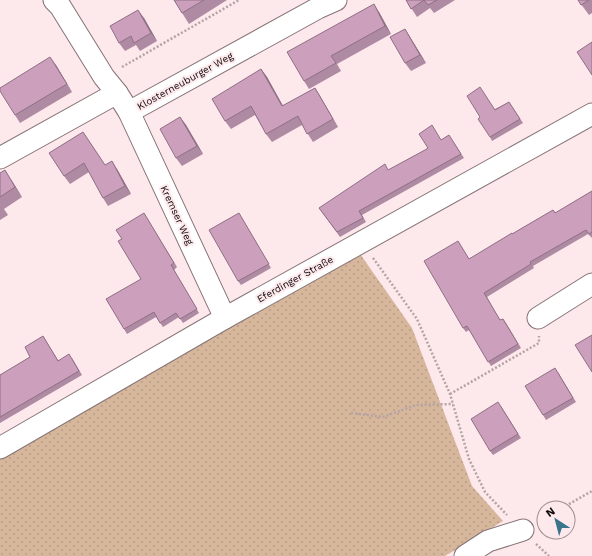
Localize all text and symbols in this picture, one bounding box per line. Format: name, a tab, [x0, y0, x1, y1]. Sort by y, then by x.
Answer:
street label: Klosterneuburger Weg	[135, 50, 235, 112]
street label: Kremser Weg	[158, 184, 196, 247]
street label: Eferdinger Straße	[255, 253, 335, 304]
north arrow	[536, 500, 576, 540]
text: N	[543, 505, 558, 520]

